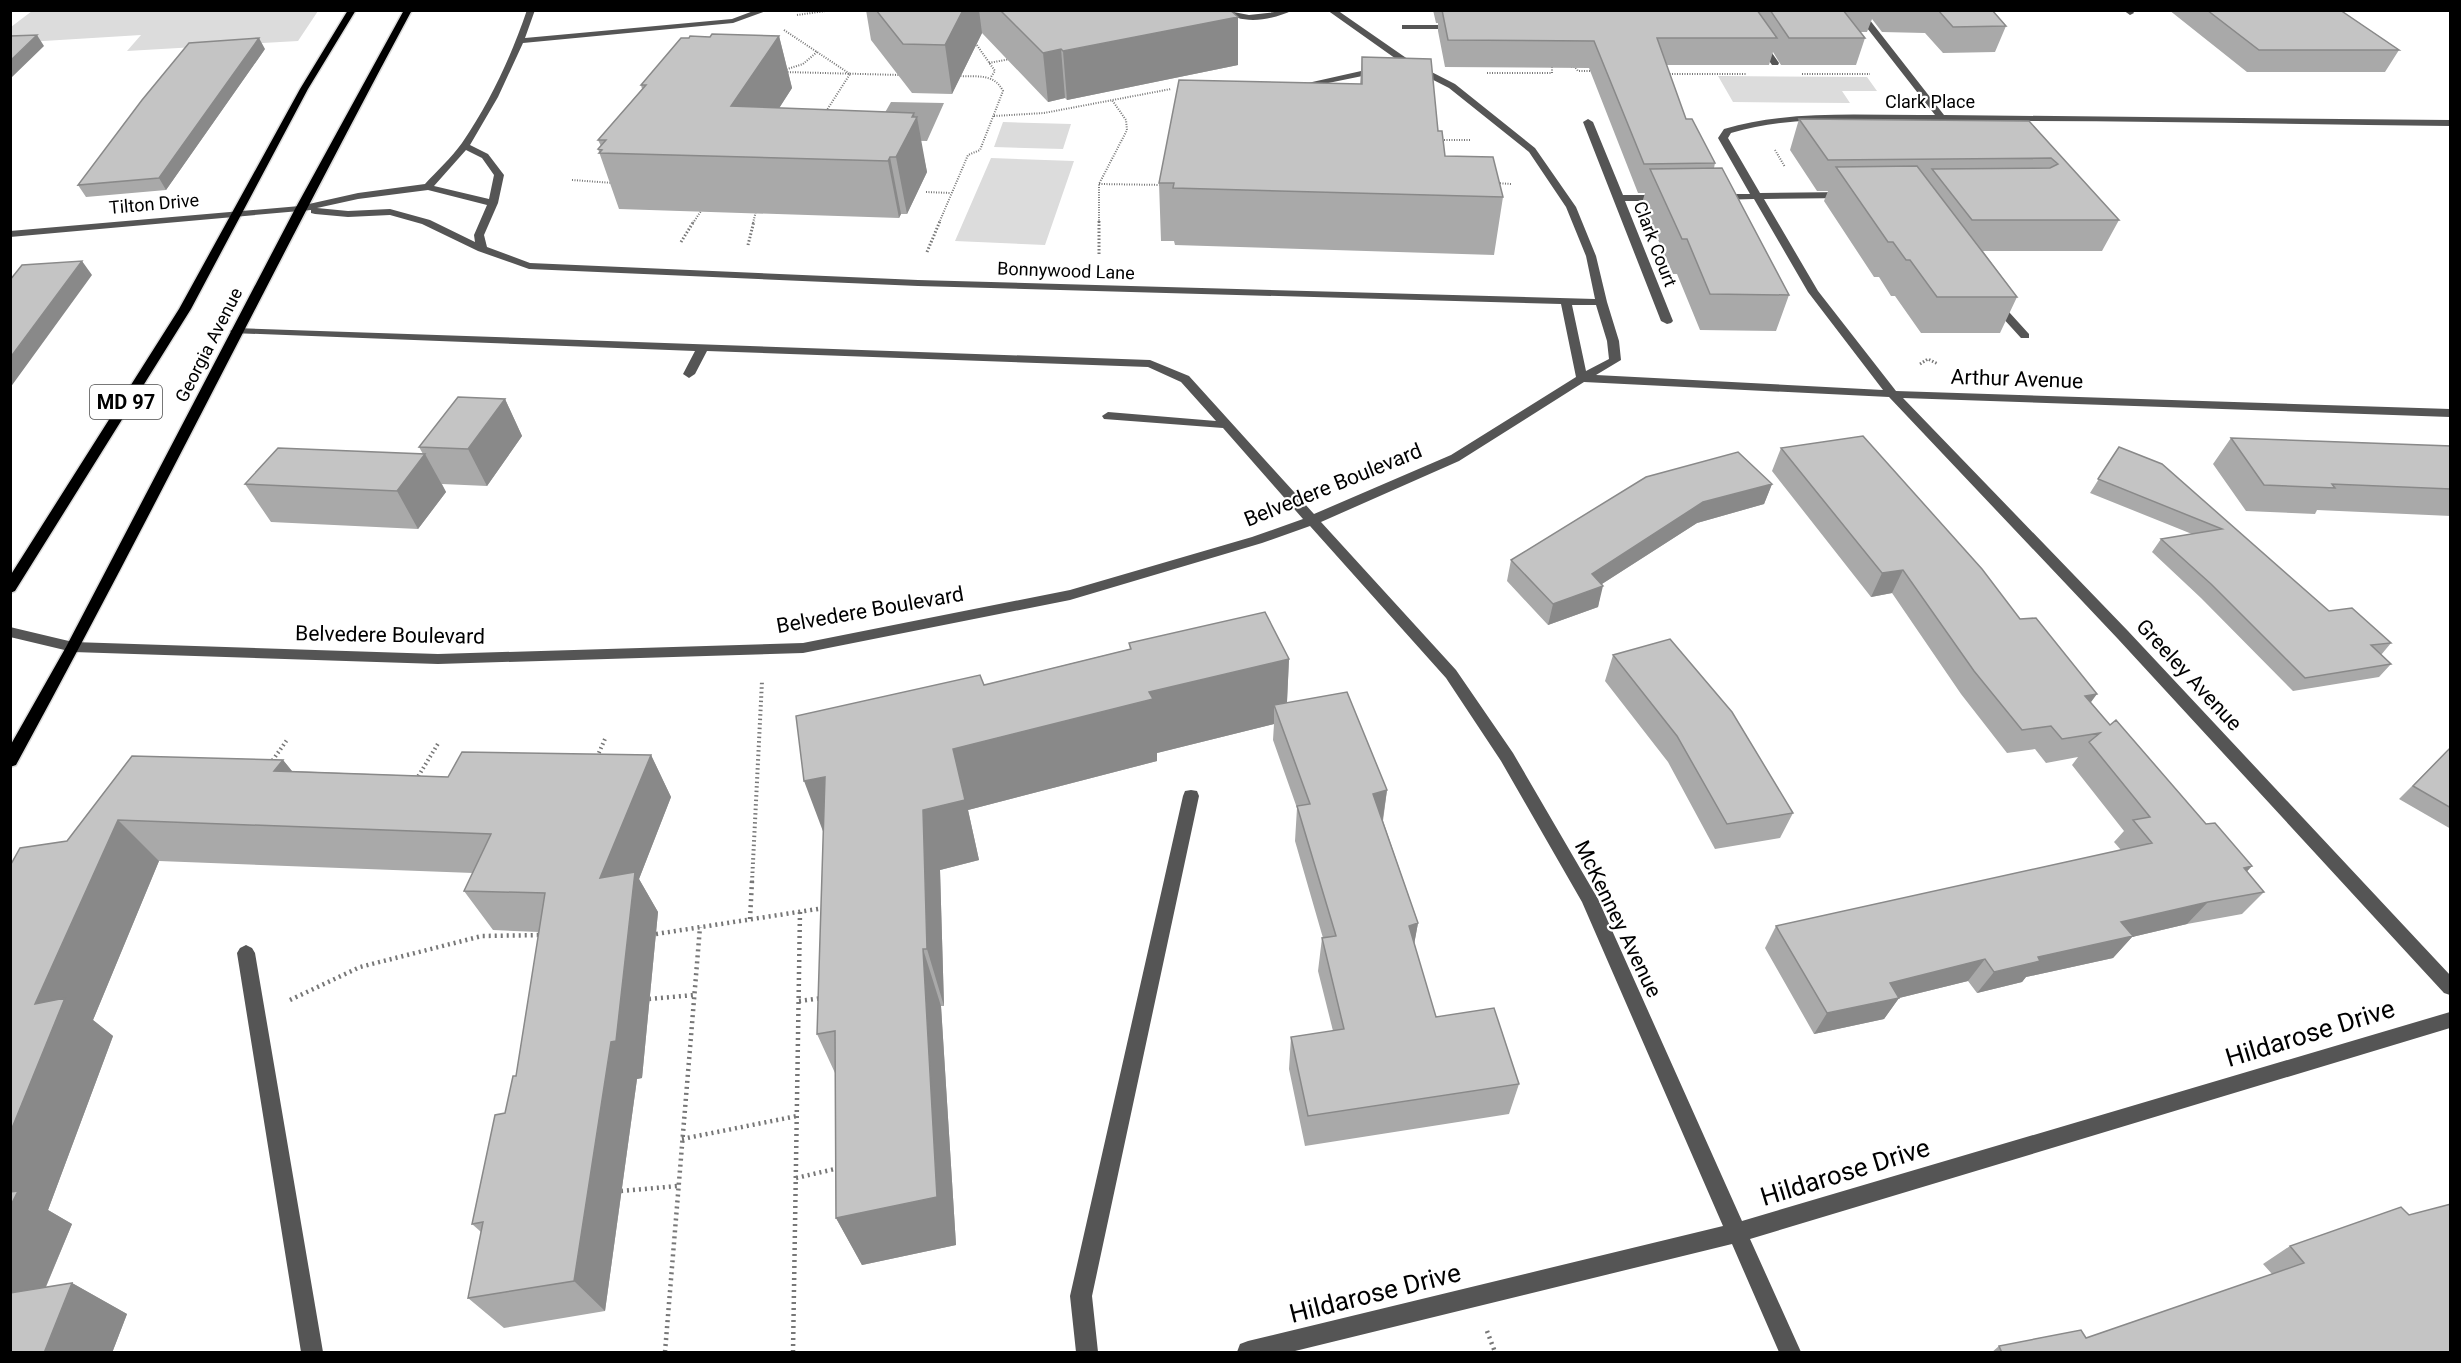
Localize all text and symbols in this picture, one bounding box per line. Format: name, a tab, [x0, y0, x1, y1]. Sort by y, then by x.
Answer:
street label: Clark Place	[1885, 91, 1975, 112]
street label: Tilton Drive	[108, 189, 200, 218]
street label: Clark Court	[1630, 198, 1681, 290]
street label: Bonnywood Lane	[997, 258, 1135, 283]
street label: Georgia Avenue	[171, 284, 246, 405]
street label: Arthur Avenue	[1950, 365, 2084, 393]
road number: MD 97	[90, 385, 162, 419]
street label: Belvedere Boulevard	[1241, 438, 1425, 532]
street label: Belvedere Boulevard	[775, 582, 965, 638]
street label: Greeley Avenue	[2131, 614, 2247, 736]
street label: Belvedere Boulevard	[295, 621, 485, 649]
street label: McKenney Avenue	[1570, 837, 1666, 1001]
street label: Hildarose Drive	[2222, 993, 2398, 1073]
street label: Hildarose Drive	[1757, 1132, 1933, 1212]
street label: Hildarose Drive	[1286, 1257, 1464, 1329]

